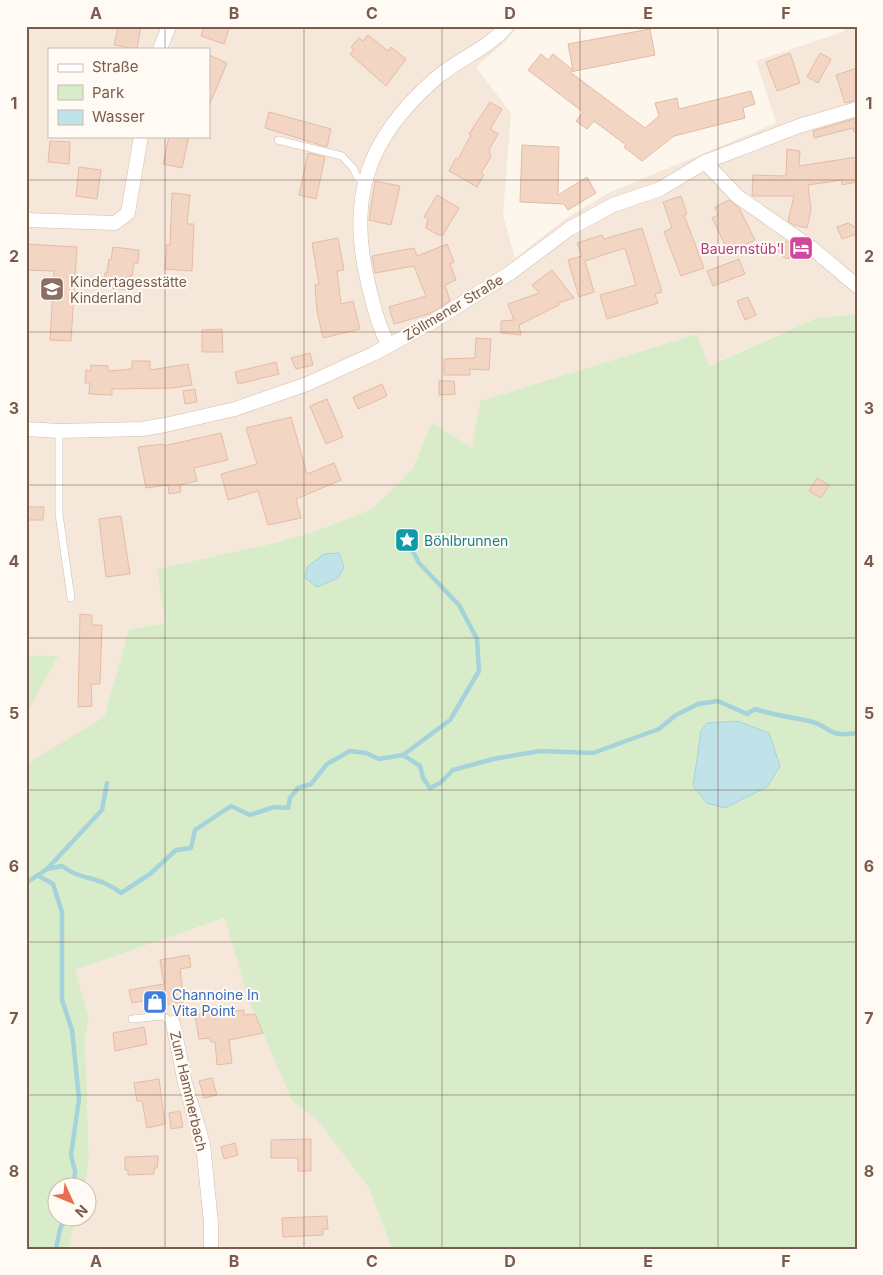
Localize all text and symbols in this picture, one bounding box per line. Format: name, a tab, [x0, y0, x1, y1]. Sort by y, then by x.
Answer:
text: A	[90, 3, 102, 23]
text: B	[229, 3, 239, 23]
text: C	[366, 3, 378, 23]
text: D	[504, 3, 516, 23]
text: E	[643, 3, 653, 23]
text: F	[781, 3, 791, 23]
legend	[48, 48, 210, 138]
text: Straße	[92, 57, 139, 76]
text: Park	[92, 83, 125, 102]
text: 1	[11, 93, 17, 113]
text: 1	[866, 93, 872, 113]
text: Wasser	[92, 107, 145, 126]
hotel icon: Bauernstüb'l	[788, 235, 814, 261]
place label: Bauernstüb'l	[701, 240, 784, 257]
text: 2	[9, 246, 19, 266]
text: 2	[864, 246, 874, 266]
street label: Zöllmener Straße	[400, 270, 506, 344]
place label: Kindertagesstätte Kinderland	[70, 273, 187, 306]
school or university icon: Kindertagesstätte Kinderland	[39, 276, 65, 302]
text: 3	[9, 398, 19, 418]
text: 3	[864, 398, 874, 418]
place icon: Böhlbrunnen	[394, 527, 420, 553]
place label: Böhlbrunnen	[424, 532, 508, 549]
text: 4	[9, 551, 20, 571]
text: 4	[864, 551, 875, 571]
text: 5	[9, 703, 19, 723]
text: 5	[864, 703, 874, 723]
text: 6	[9, 856, 19, 876]
text: 6	[864, 856, 874, 876]
place label: Channoine In Vita Point	[172, 986, 259, 1019]
shop icon: Channoine In Vita Point	[142, 989, 168, 1015]
text: 7	[9, 1008, 19, 1028]
text: 7	[864, 1008, 874, 1028]
street label: Zum Hammerbach	[167, 1029, 211, 1153]
text: 8	[9, 1161, 19, 1181]
text: 8	[864, 1161, 874, 1181]
north arrow	[48, 1178, 98, 1228]
text: N	[72, 1202, 92, 1221]
text: A	[90, 1251, 102, 1271]
text: B	[229, 1251, 239, 1271]
text: C	[366, 1251, 378, 1271]
text: D	[504, 1251, 516, 1271]
text: E	[643, 1251, 653, 1271]
text: F	[781, 1251, 791, 1271]

